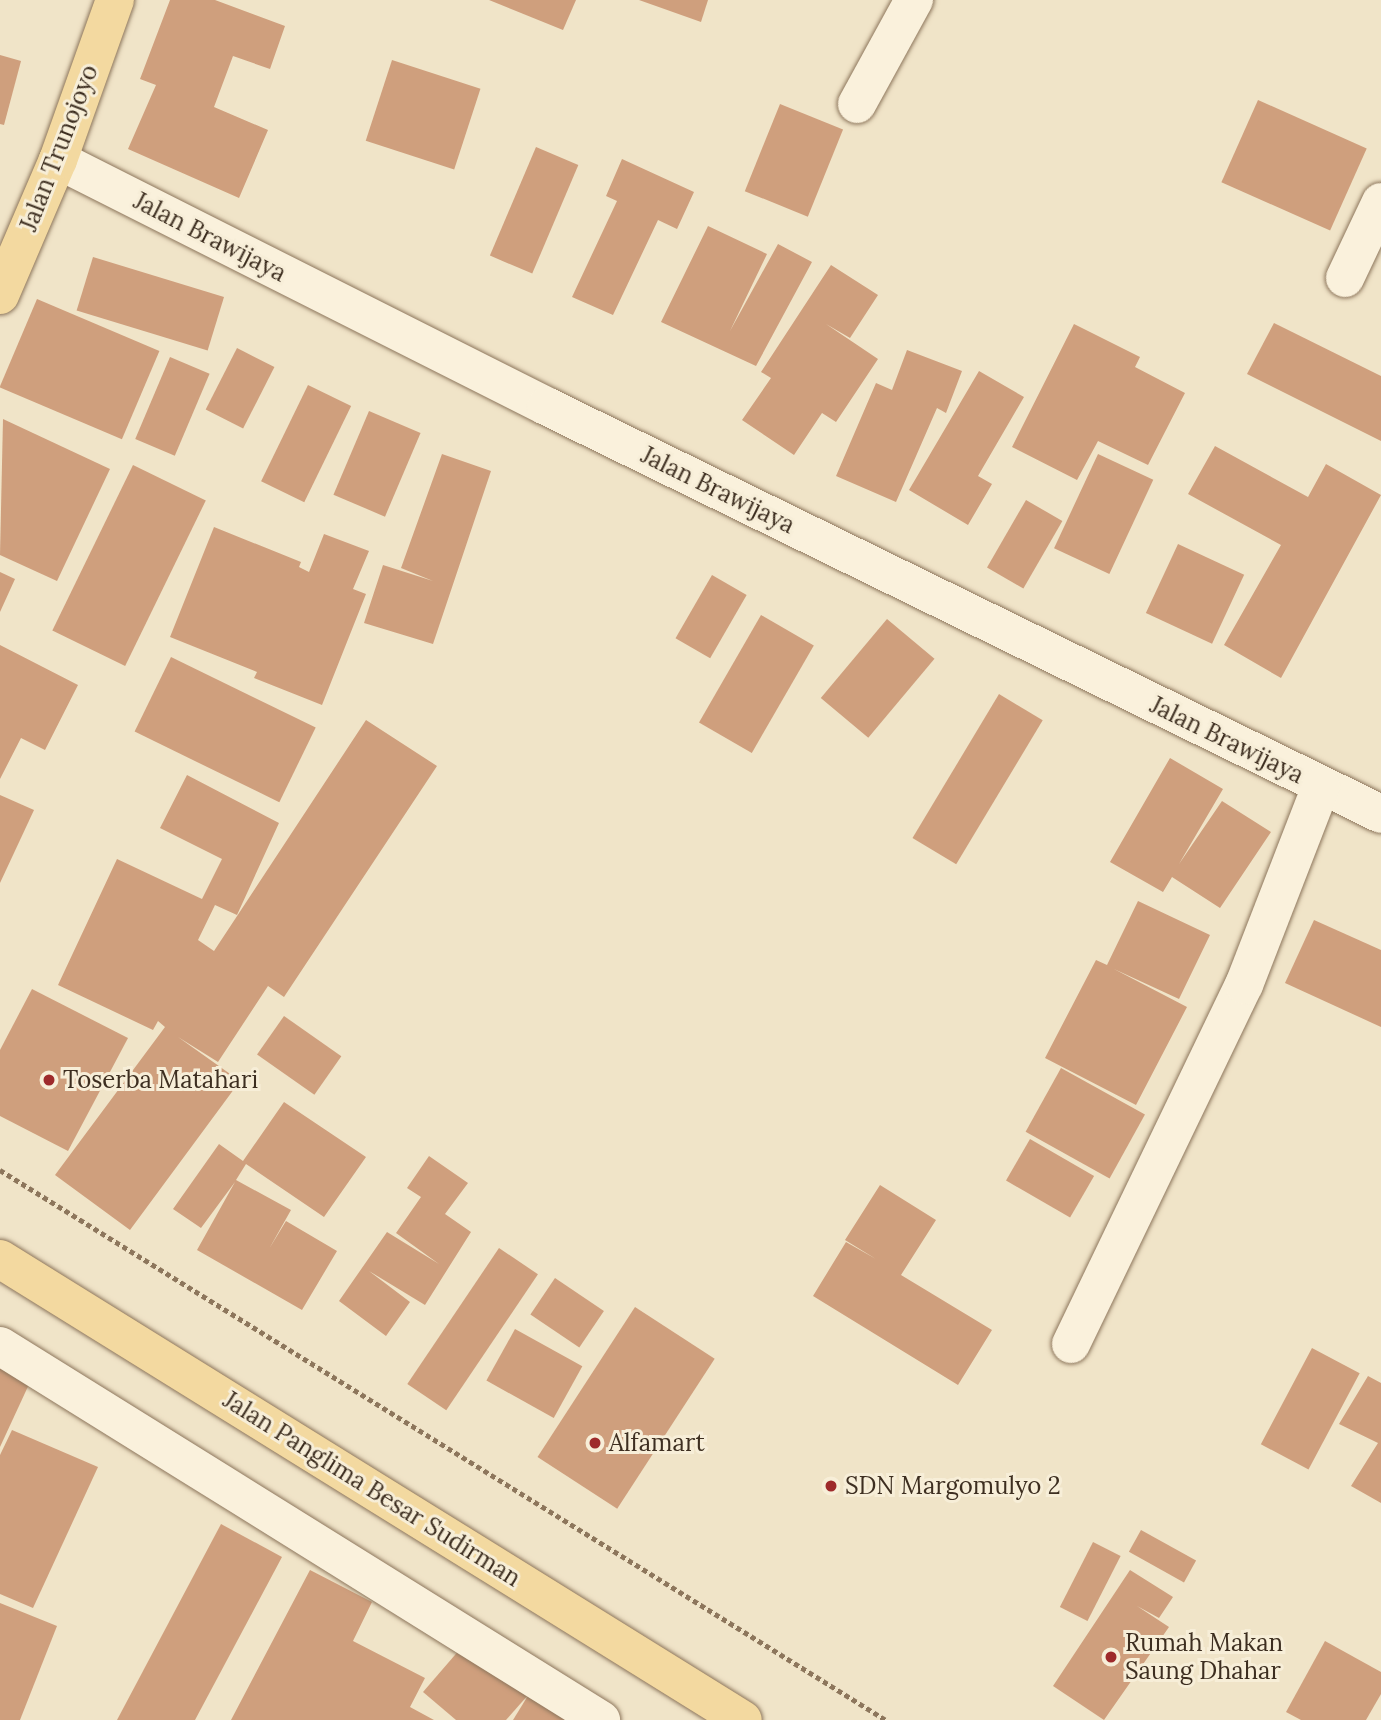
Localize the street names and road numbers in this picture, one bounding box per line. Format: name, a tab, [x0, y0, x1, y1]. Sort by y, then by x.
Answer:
street label: Jalan Trunojoyo	[14, 61, 104, 235]
street label: Jalan Brawijaya	[129, 186, 291, 288]
street label: Jalan Brawijaya	[637, 440, 799, 540]
street label: Jalan Brawijaya	[1146, 690, 1308, 790]
street label: Jalan Panglima Besar Sudirman	[218, 1385, 526, 1593]

